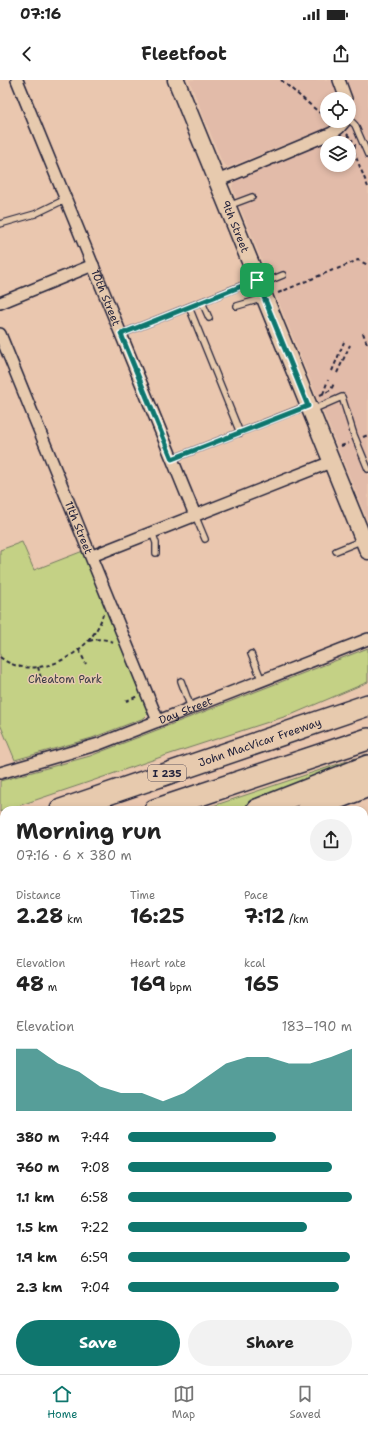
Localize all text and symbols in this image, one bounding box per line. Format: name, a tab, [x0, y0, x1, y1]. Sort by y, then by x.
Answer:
text: 07:16	[20, 4, 61, 24]
text: Fleetfoot	[141, 42, 227, 66]
icon: back	[16, 43, 38, 65]
icon: share	[330, 43, 352, 65]
map controls	[320, 92, 356, 172]
button: locate	[320, 92, 356, 128]
button: layers	[320, 136, 356, 172]
street label: 9th Street	[218, 198, 253, 255]
pin	[240, 263, 274, 297]
street label: 10th Street	[87, 267, 124, 328]
icon: arrive	[246, 269, 268, 291]
street label: 11th Street	[61, 499, 96, 557]
park label: Cheatom Park	[28, 672, 102, 687]
street label: Day Street	[157, 693, 215, 728]
street label: John MacVicar Freeway	[197, 715, 323, 770]
road number: I 235	[148, 765, 186, 781]
text: Morning run	[16, 817, 161, 846]
button: share	[310, 819, 352, 861]
text: 07:16 · 6 × 380 m	[16, 847, 132, 864]
text: Distance	[16, 888, 61, 903]
text: Time	[130, 888, 155, 903]
text: Pace	[244, 888, 268, 903]
text: 2.28	[16, 903, 63, 929]
text: 16:25	[130, 903, 185, 929]
text: 7:12	[244, 903, 285, 929]
text: km	[63, 912, 83, 927]
text: /km	[285, 912, 309, 927]
text: Elevation	[16, 956, 65, 971]
text: Heart rate	[130, 956, 186, 971]
text: kcal	[244, 956, 265, 971]
text: 48	[16, 971, 44, 997]
text: 169	[130, 971, 166, 997]
text: 165	[244, 971, 279, 997]
text: m	[44, 980, 57, 995]
text: bpm	[166, 980, 192, 995]
text: Elevation	[16, 1018, 74, 1035]
text: 183–190 m	[282, 1018, 352, 1035]
text: 380 m	[16, 1129, 59, 1146]
text: 7:44	[80, 1129, 109, 1146]
text: 760 m	[16, 1159, 59, 1176]
text: 7:08	[80, 1159, 110, 1176]
text: 1.1 km	[16, 1189, 54, 1206]
text: 6:58	[80, 1189, 109, 1206]
text: 1.5 km	[16, 1219, 58, 1236]
text: 7:22	[80, 1219, 109, 1236]
text: 1.9 km	[16, 1249, 57, 1266]
text: 6:59	[80, 1249, 108, 1266]
text: 2.3 km	[16, 1279, 62, 1296]
text: 7:04	[80, 1279, 110, 1296]
button: Save	[16, 1320, 180, 1366]
button: Share	[188, 1320, 352, 1366]
tab: Home	[47, 1383, 77, 1422]
tab: Map	[172, 1383, 195, 1422]
tab: Saved	[290, 1383, 321, 1422]

